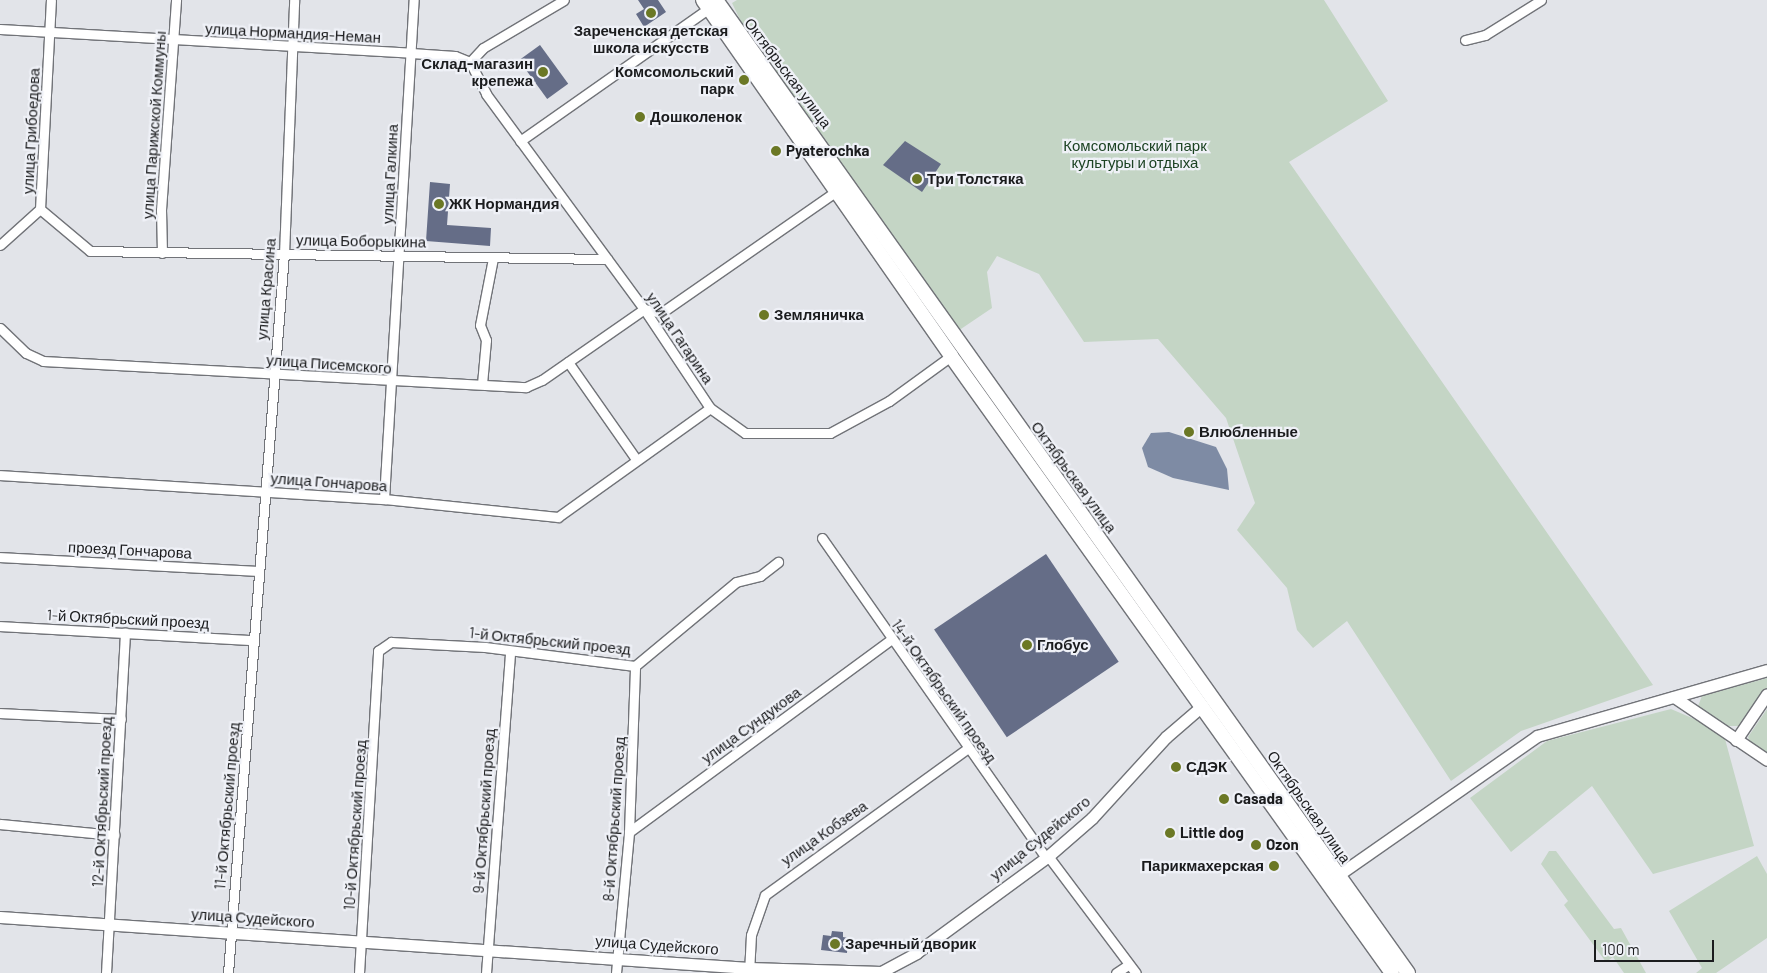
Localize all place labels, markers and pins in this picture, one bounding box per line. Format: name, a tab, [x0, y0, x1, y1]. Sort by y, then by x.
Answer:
marker: Зареченская детская школа искусств	[645, 7, 657, 19]
place label: Зареченская детская школа искусств	[574, 21, 728, 56]
place label: Склад-магазин крепежа	[421, 54, 533, 89]
place label: Комсомольский парк	[615, 62, 734, 97]
marker: Склад-магазин крепежа	[537, 66, 549, 78]
marker: Комсомольский парк	[738, 74, 750, 86]
place label: Дошколенок	[650, 108, 742, 126]
marker: Дошколенок	[634, 111, 646, 123]
place label: Pyaterochka	[786, 142, 869, 160]
marker: Pyaterochka	[770, 145, 782, 157]
place label: Три Толстяка	[927, 170, 1024, 188]
marker: Три Толстяка	[911, 173, 923, 185]
place label: ЖК Нормандия	[449, 195, 559, 213]
marker: ЖК Нормандия	[433, 198, 445, 210]
place label: Земляничка	[774, 306, 864, 324]
marker: Земляничка	[758, 309, 770, 321]
place label: Влюбленные	[1199, 423, 1298, 441]
marker: Влюбленные	[1183, 426, 1195, 438]
place label: Глобус	[1037, 636, 1089, 654]
marker: Глобус	[1021, 639, 1033, 651]
place label: СДЭК	[1186, 758, 1227, 776]
marker: СДЭК	[1170, 761, 1182, 773]
place label: Casada	[1234, 790, 1283, 808]
marker: Casada	[1218, 793, 1230, 805]
place label: Little dog	[1180, 824, 1244, 842]
marker: Little dog	[1164, 827, 1176, 839]
place label: Ozon	[1266, 836, 1299, 854]
marker: Ozon	[1250, 839, 1262, 851]
place label: Парикмахерская	[1141, 857, 1264, 875]
marker: Парикмахерская	[1268, 860, 1280, 872]
place label: Заречный дворик	[845, 935, 976, 953]
marker: Заречный дворик	[829, 938, 841, 950]

